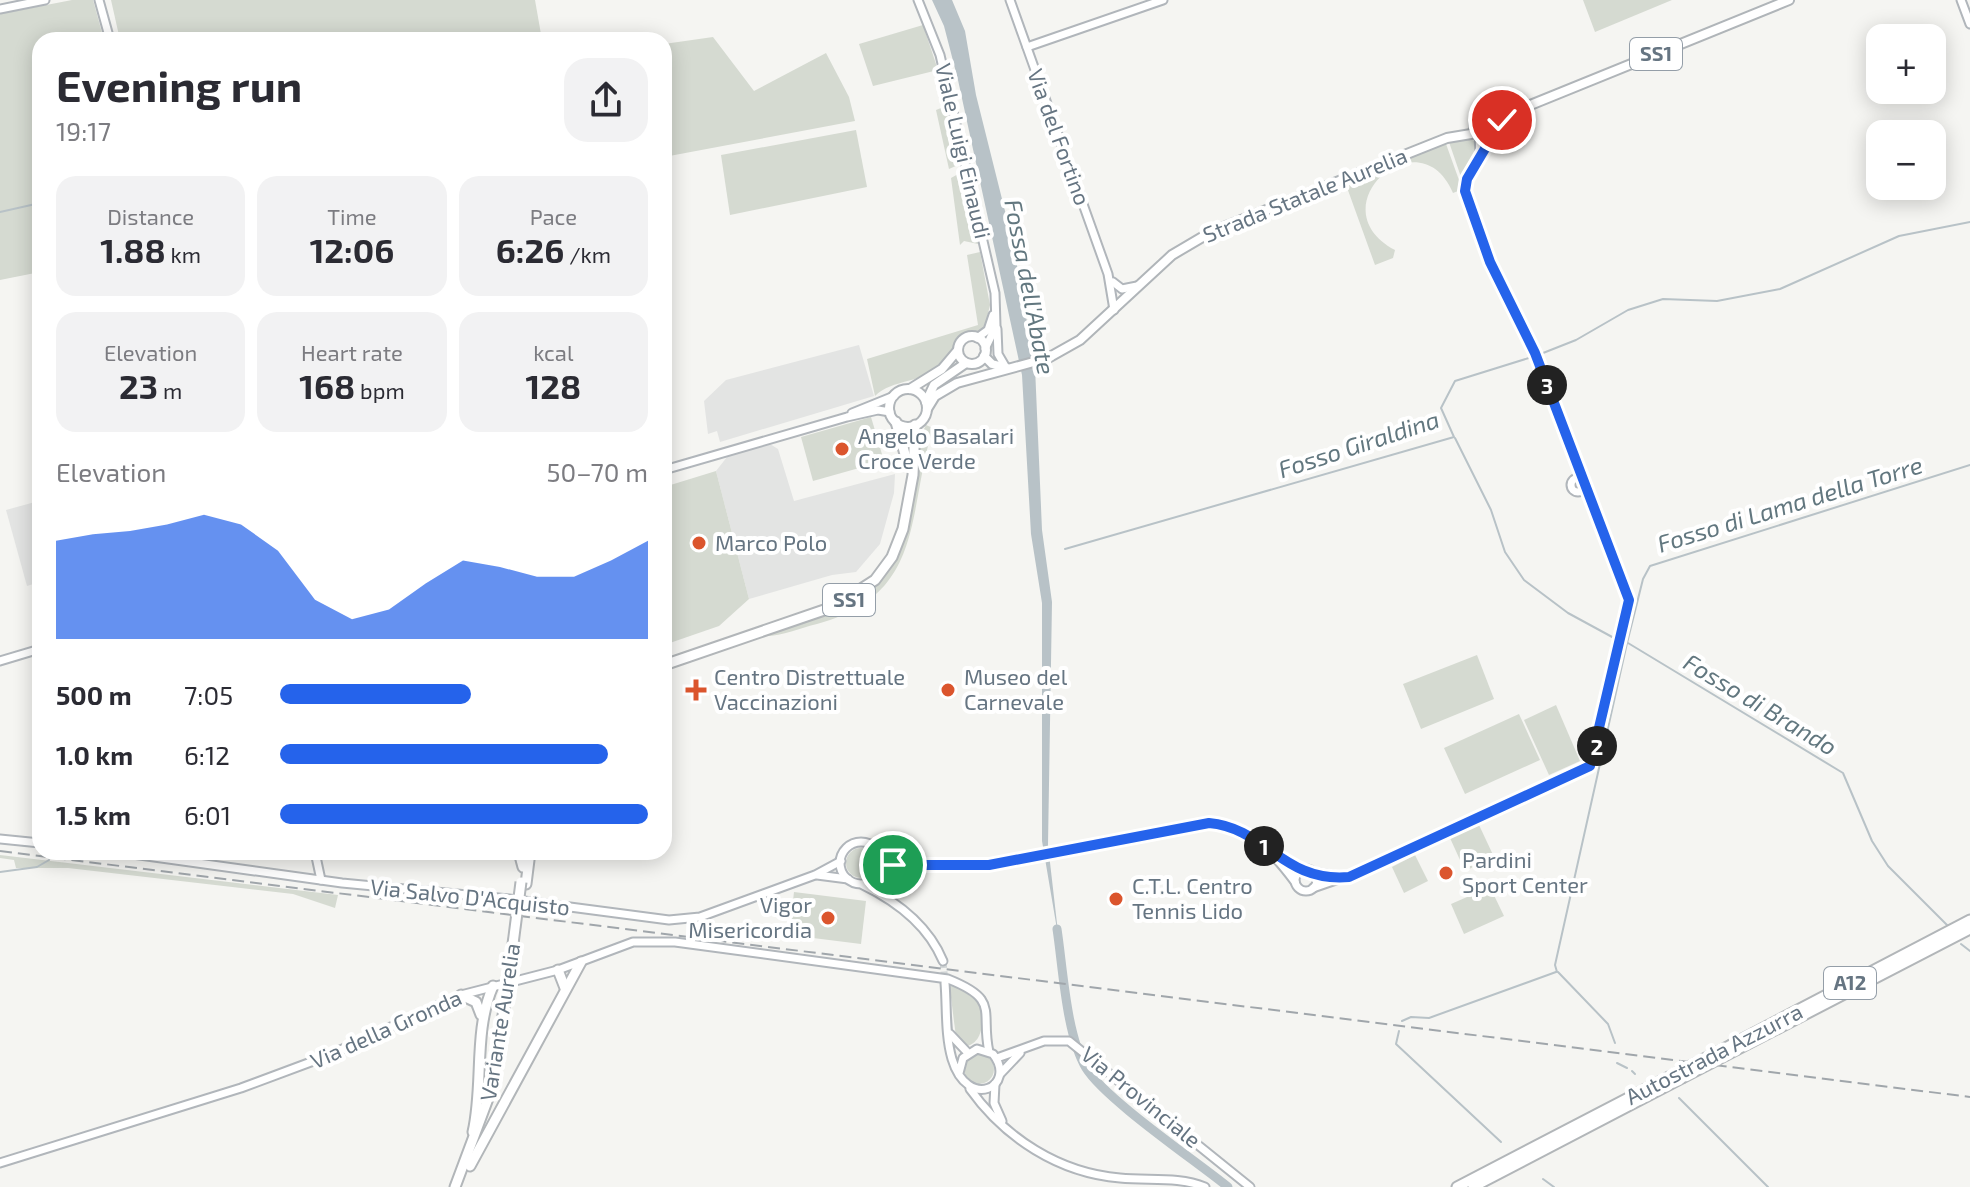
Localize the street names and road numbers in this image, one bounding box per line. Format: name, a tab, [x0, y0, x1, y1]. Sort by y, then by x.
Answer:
road number: SS1	[1630, 38, 1682, 70]
street label: Viale Luigi Einaudi	[931, 60, 997, 241]
street label: Via del Fortino	[1023, 65, 1097, 208]
street label: Strada Statale Aurelia	[1199, 141, 1410, 247]
road number: SS1	[823, 584, 875, 616]
street label: Via Salvo D'Acquisto	[369, 873, 571, 919]
street label: Variante Aurelia	[474, 941, 524, 1103]
road number: A12	[1824, 967, 1876, 999]
street label: Via della Gronda	[306, 983, 465, 1073]
street label: Autostrada Azzurra	[1621, 997, 1806, 1109]
street label: Via Provinciale	[1077, 1040, 1207, 1152]

